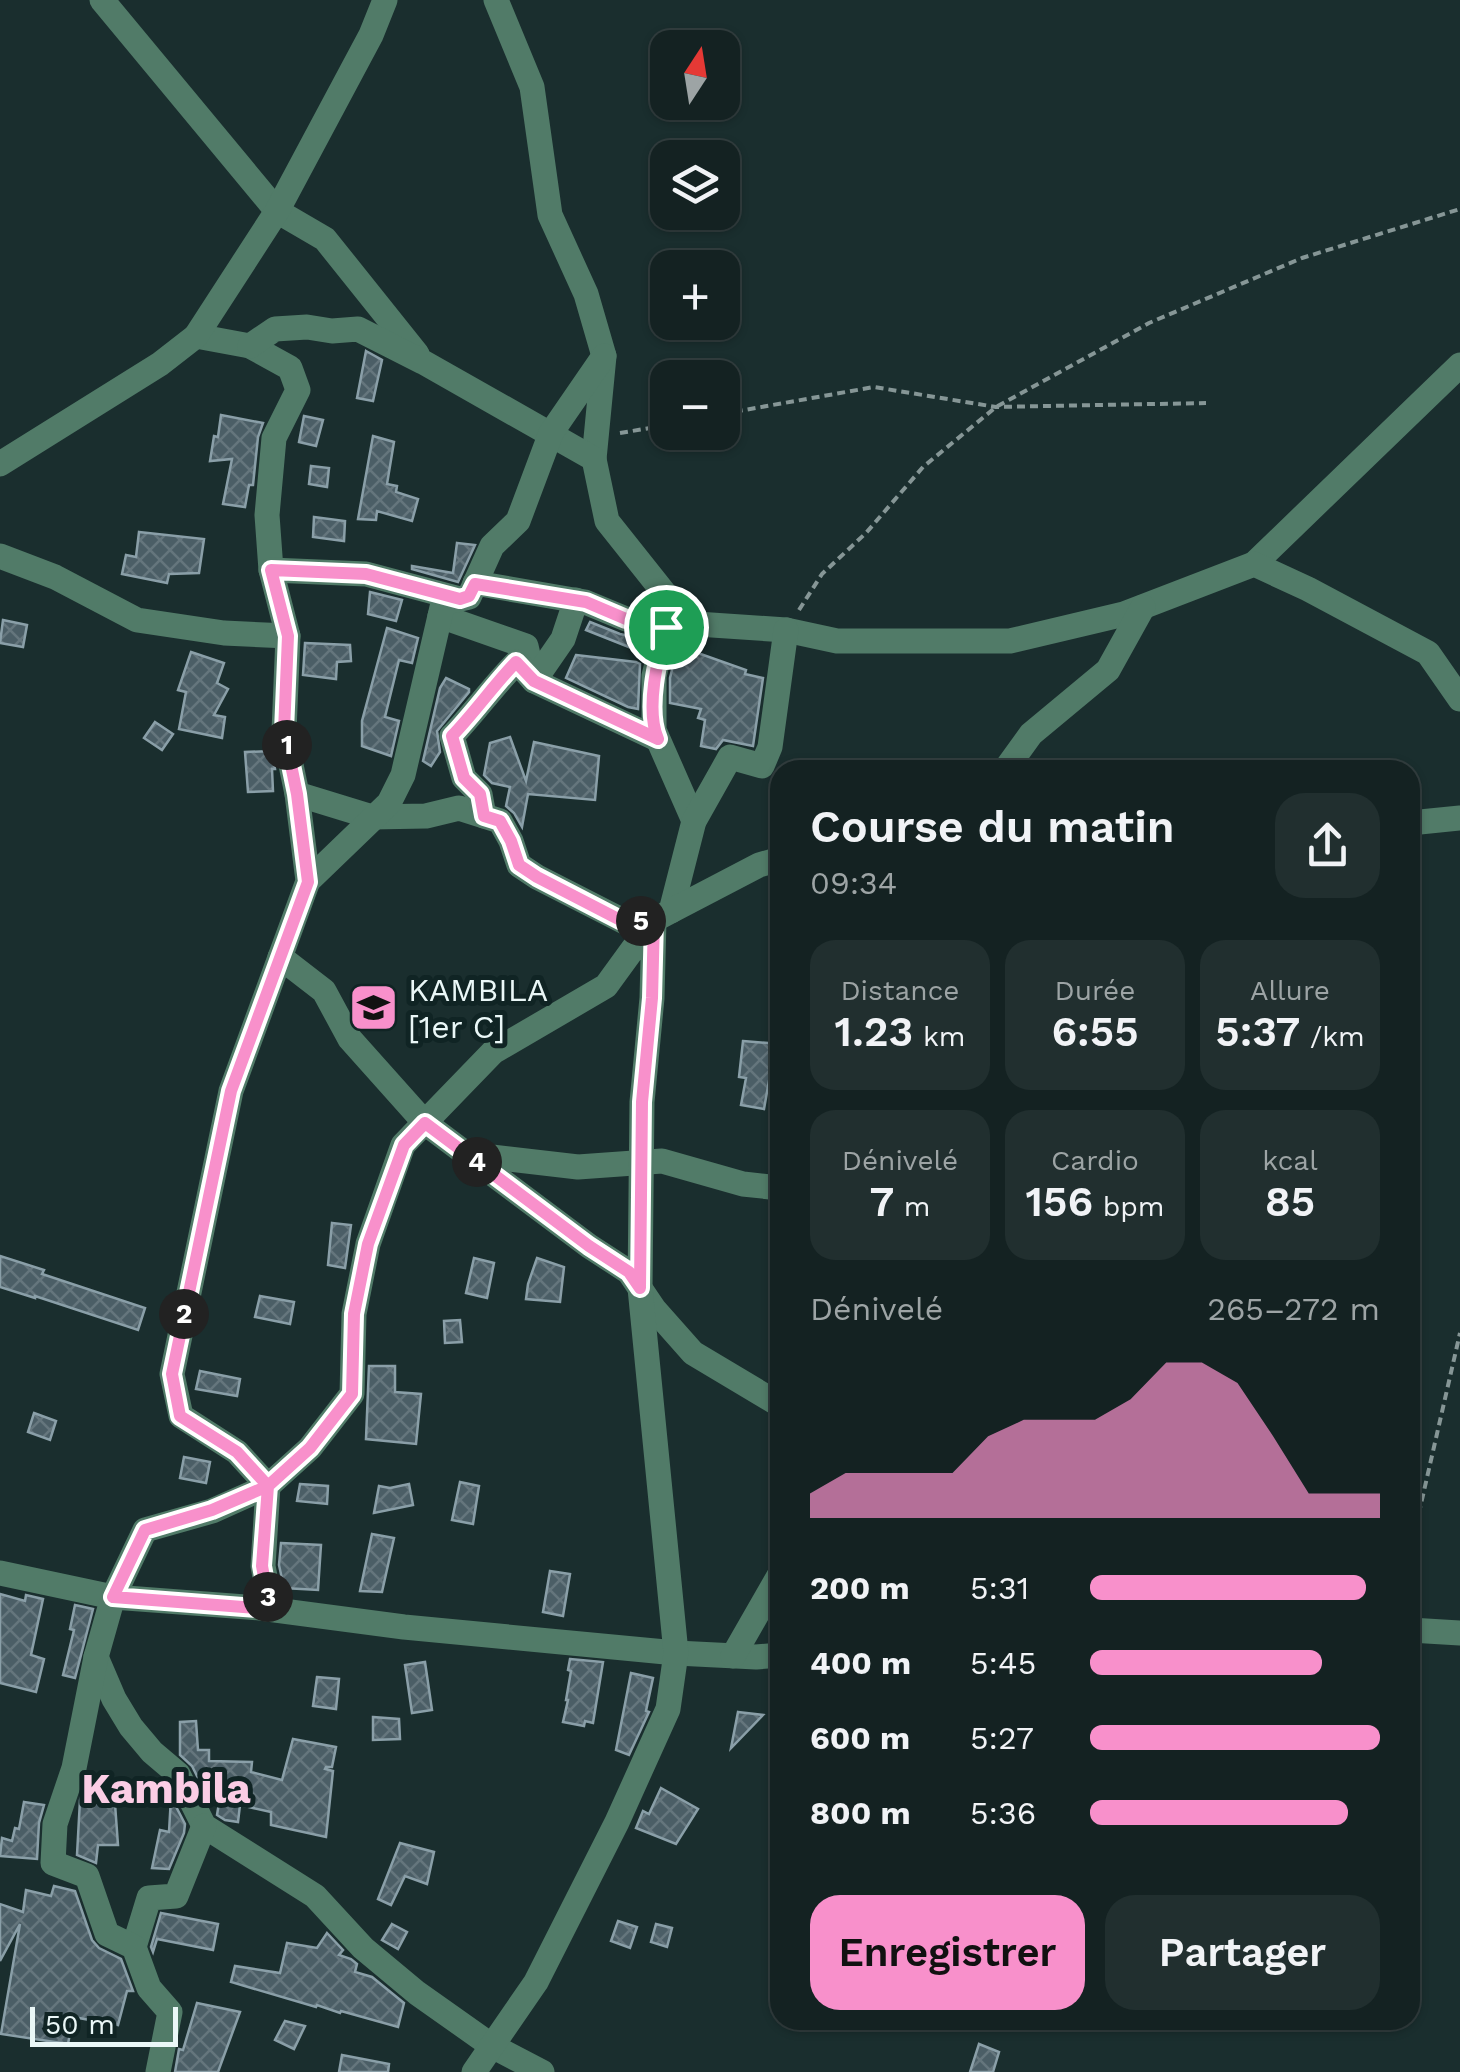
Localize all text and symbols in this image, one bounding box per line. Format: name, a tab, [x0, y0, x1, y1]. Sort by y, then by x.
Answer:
north arrow	[650, 30, 740, 120]
map controls	[650, 30, 740, 450]
button: layers	[650, 140, 740, 230]
button: +	[650, 250, 740, 340]
button: −	[650, 360, 740, 450]
pin	[624, 585, 709, 670]
icon: arrive	[639, 600, 694, 655]
pin: 1	[262, 720, 312, 770]
text: 1	[281, 728, 293, 761]
button: share	[1275, 793, 1380, 898]
text: Course du matin	[810, 800, 1175, 853]
text: 09:34	[810, 864, 897, 902]
pin: 5	[616, 896, 666, 946]
text: 5	[633, 904, 649, 937]
place label: KAMBILA [1er C]	[408, 971, 548, 1046]
text: Distance	[840, 974, 960, 1007]
text: Durée	[1055, 974, 1135, 1007]
text: Allure	[1250, 974, 1330, 1007]
school or university icon: KAMBILA [1er C]	[347, 982, 399, 1034]
text: 1.23	[835, 1007, 913, 1056]
text: 6:55	[1051, 1007, 1139, 1056]
text: 5:37	[1215, 1007, 1300, 1056]
text: km	[913, 1020, 965, 1053]
text: /km	[1300, 1020, 1365, 1053]
pin: 4	[452, 1137, 502, 1187]
text: Dénivelé	[842, 1144, 958, 1177]
text: Cardio	[1051, 1144, 1139, 1177]
text: kcal	[1262, 1144, 1318, 1177]
text: 4	[468, 1145, 486, 1178]
text: 7	[869, 1177, 894, 1226]
text: 156	[1025, 1177, 1093, 1226]
text: 85	[1265, 1177, 1315, 1226]
text: m	[894, 1190, 931, 1223]
text: bpm	[1093, 1190, 1165, 1223]
pin: 2	[159, 1289, 209, 1339]
text: Dénivelé	[810, 1290, 943, 1328]
text: 265–272 m	[1207, 1290, 1380, 1328]
text: 2	[176, 1297, 192, 1330]
text: 200 m	[810, 1569, 910, 1607]
text: 5:31	[970, 1569, 1029, 1607]
pin: 3	[243, 1572, 293, 1622]
text: 3	[260, 1580, 276, 1613]
text: 400 m	[810, 1644, 911, 1682]
text: 5:45	[970, 1644, 1036, 1682]
text: 600 m	[810, 1719, 910, 1757]
text: 5:27	[970, 1719, 1034, 1757]
district label: Kambila	[81, 1764, 252, 1813]
text: 800 m	[810, 1794, 911, 1832]
text: 5:36	[970, 1794, 1036, 1832]
button: Enregistrer	[810, 1895, 1085, 2010]
button: Partager	[1105, 1895, 1380, 2010]
scale bar	[30, 2002, 178, 2046]
text: 50 m	[45, 2008, 115, 2041]

